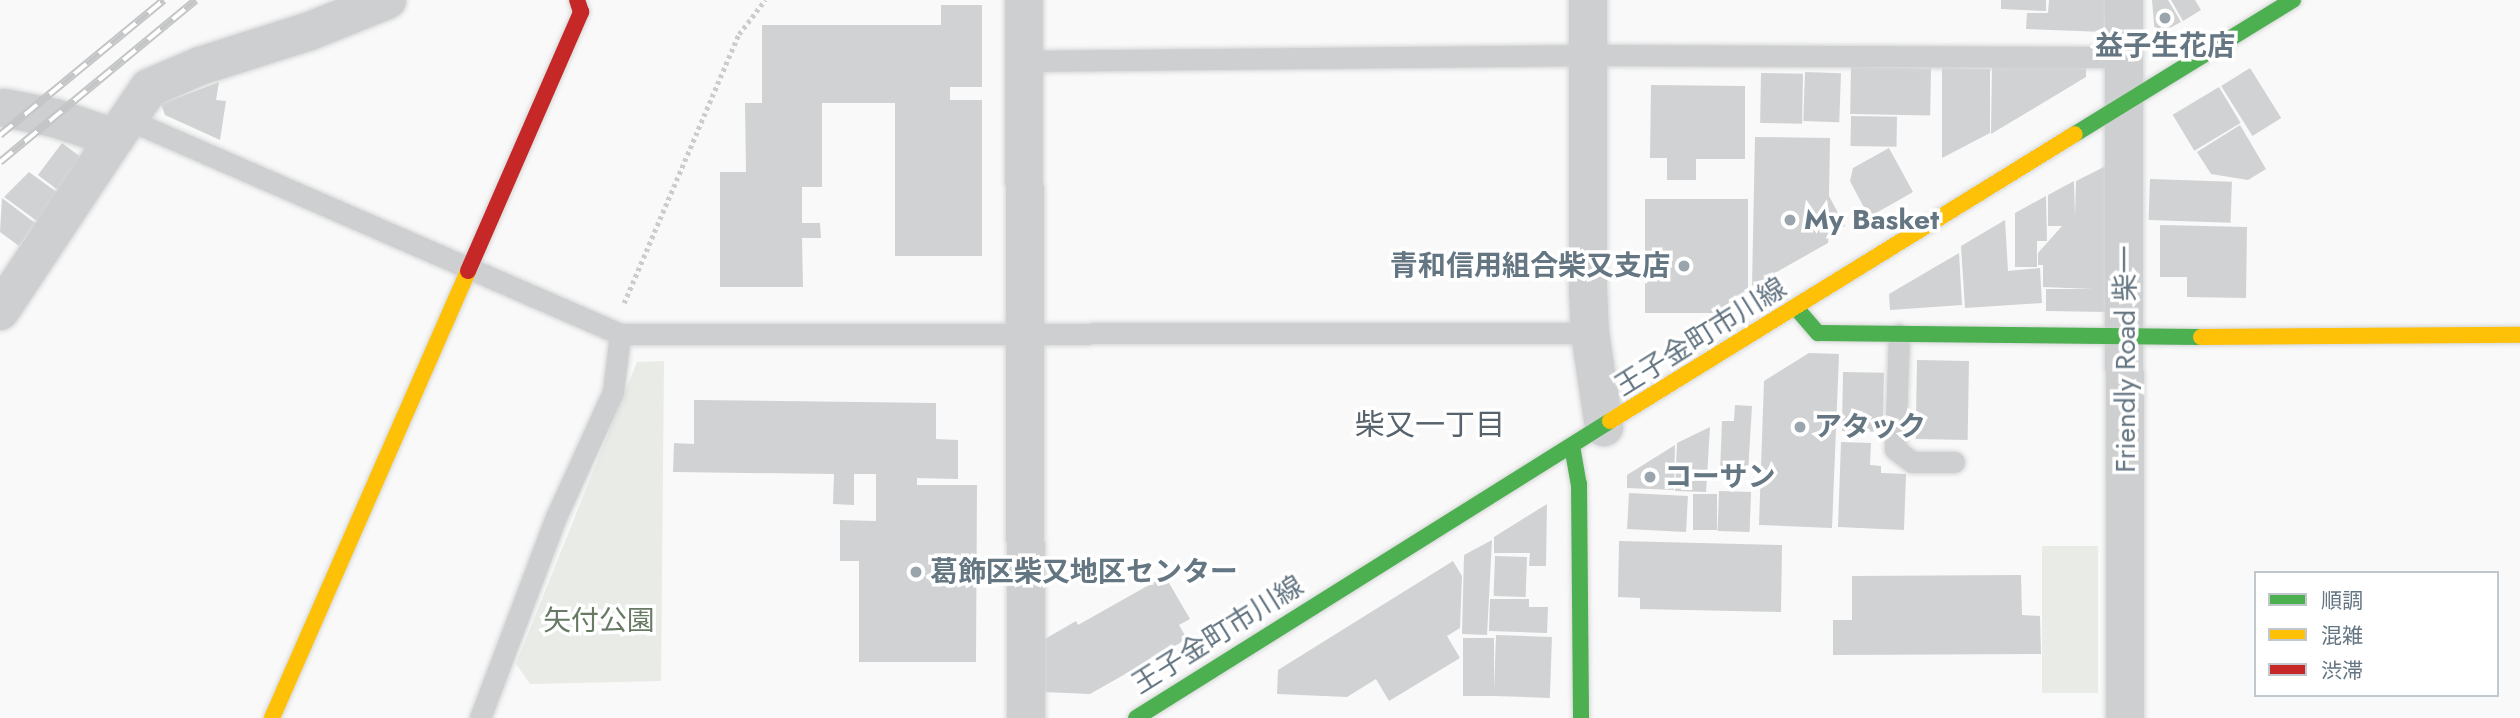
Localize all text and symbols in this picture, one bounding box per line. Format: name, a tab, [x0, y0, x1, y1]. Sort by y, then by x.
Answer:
marker: 益子生花店	[2157, 10, 2173, 26]
place label: 益子生花店	[2095, 29, 2235, 63]
place label: My Basket	[1804, 203, 1939, 237]
marker: My Basket	[1782, 212, 1798, 228]
street label: Friendly Road 柴一	[2109, 245, 2143, 473]
place label: 青和信用組合柴又支店	[1390, 249, 1670, 283]
marker: 青和信用組合柴又支店	[1676, 258, 1692, 274]
street label: 王子金町市川線	[1609, 271, 1793, 403]
district label: 柴又一丁目	[1355, 407, 1505, 443]
place label: アタック	[1814, 410, 1926, 444]
marker: アタック	[1792, 419, 1808, 435]
place label: コーサン	[1664, 460, 1776, 494]
marker: コーサン	[1642, 469, 1658, 485]
place label: 葛飾区柴又地区センター	[930, 555, 1238, 589]
marker: 葛飾区柴又地区センター	[908, 564, 924, 580]
street label: 王子金町市川線	[1126, 569, 1310, 701]
legend	[2254, 571, 2499, 697]
text: 順調	[2321, 586, 2363, 616]
park label: 矢付公園	[543, 604, 655, 638]
text: 混雑	[2321, 621, 2363, 651]
text: 渋滞	[2321, 656, 2363, 686]

